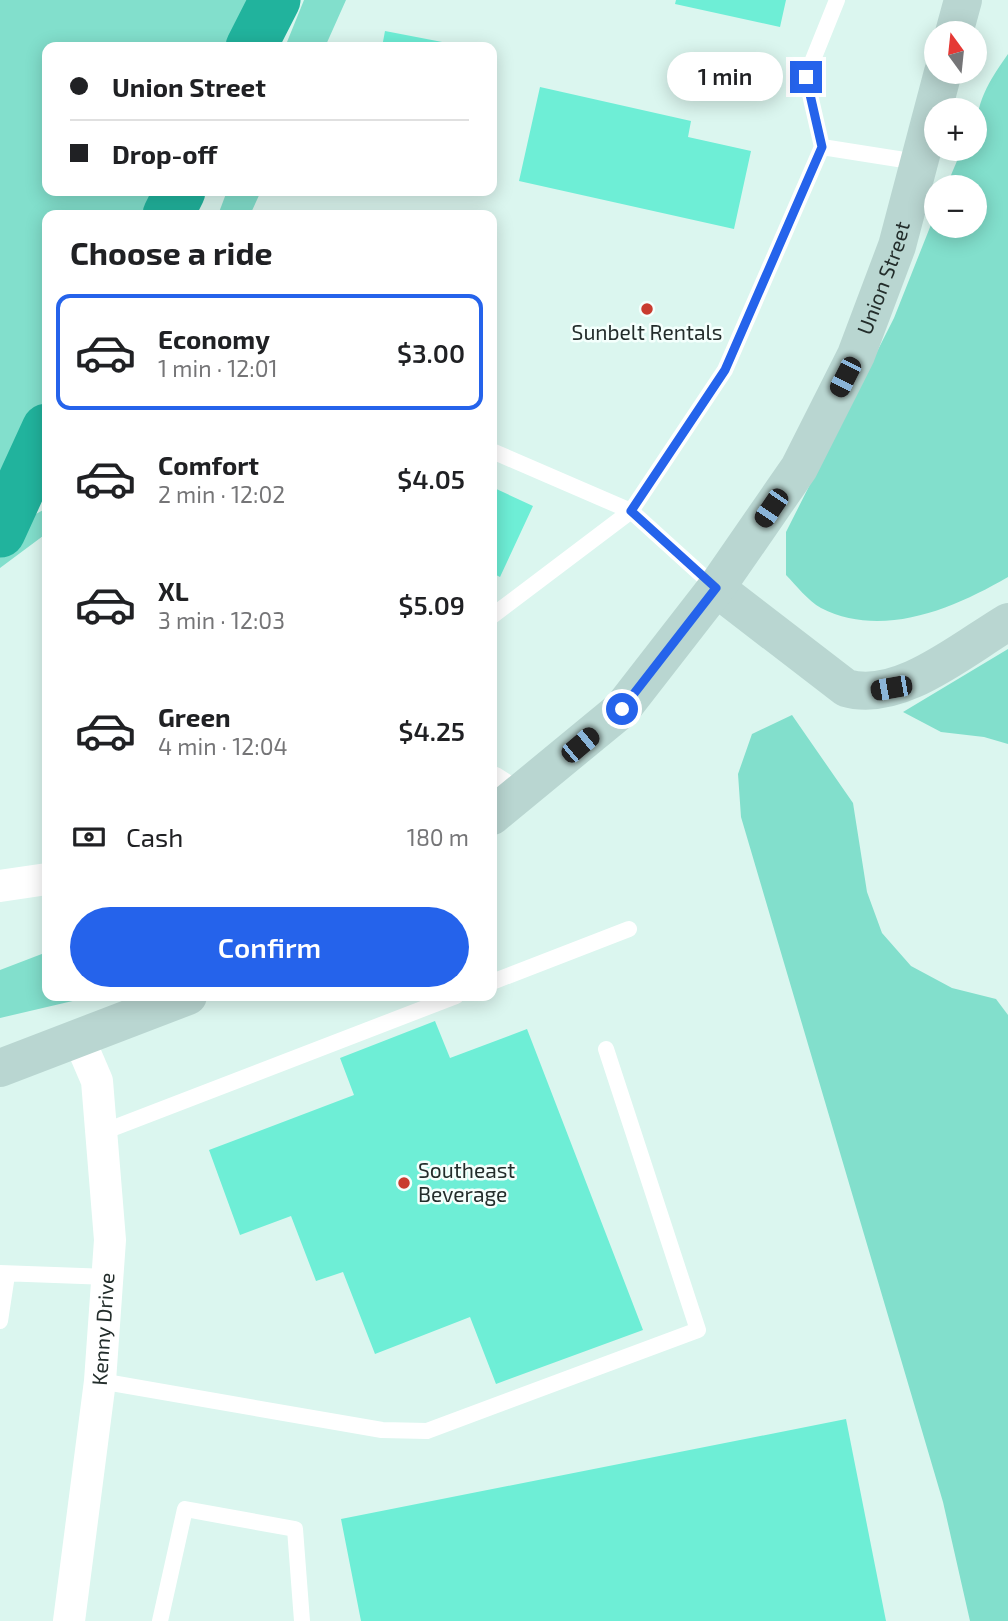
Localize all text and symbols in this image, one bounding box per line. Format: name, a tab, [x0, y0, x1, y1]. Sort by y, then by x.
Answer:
north arrow	[924, 21, 987, 84]
map controls	[924, 21, 987, 238]
callout: 1 min	[666, 52, 782, 102]
route end	[790, 61, 822, 93]
text: 1 min	[698, 62, 752, 90]
text: Union Street	[112, 71, 266, 102]
button: +	[924, 98, 987, 161]
text: Drop-off	[112, 138, 217, 169]
button: −	[924, 175, 987, 238]
street label: Union Street	[851, 218, 914, 338]
text: Choose a ride	[70, 233, 273, 271]
marker: Sunbelt Rentals	[639, 301, 655, 317]
place label: Sunbelt Rentals	[572, 319, 722, 344]
icon: car	[74, 321, 137, 384]
text: Economy	[158, 323, 270, 354]
text: $3.00	[397, 337, 465, 368]
text: 1 min · 12:01	[158, 354, 278, 382]
car	[827, 354, 864, 400]
icon: car	[74, 447, 137, 510]
text: Comfort	[158, 449, 259, 480]
text: $4.05	[397, 463, 465, 494]
text: 2 min · 12:02	[158, 480, 285, 508]
car	[751, 485, 792, 531]
icon: car	[74, 573, 137, 636]
text: XL	[158, 575, 189, 606]
text: $5.09	[399, 589, 465, 620]
text: 3 min · 12:03	[158, 606, 285, 634]
car	[869, 674, 914, 702]
route start	[606, 693, 638, 725]
icon: car	[74, 699, 137, 762]
text: Green	[158, 701, 231, 732]
text: $4.25	[399, 715, 465, 746]
car	[558, 723, 603, 767]
text: 4 min · 12:04	[158, 732, 288, 760]
icon: cash	[70, 818, 108, 856]
text: Cash	[126, 821, 183, 852]
text: 180 m	[407, 823, 469, 851]
button: Confirm	[70, 907, 469, 987]
place label: Southeast Beverage	[418, 1157, 515, 1206]
marker: Southeast Beverage	[396, 1175, 412, 1191]
street label: Kenny Drive	[86, 1272, 119, 1386]

